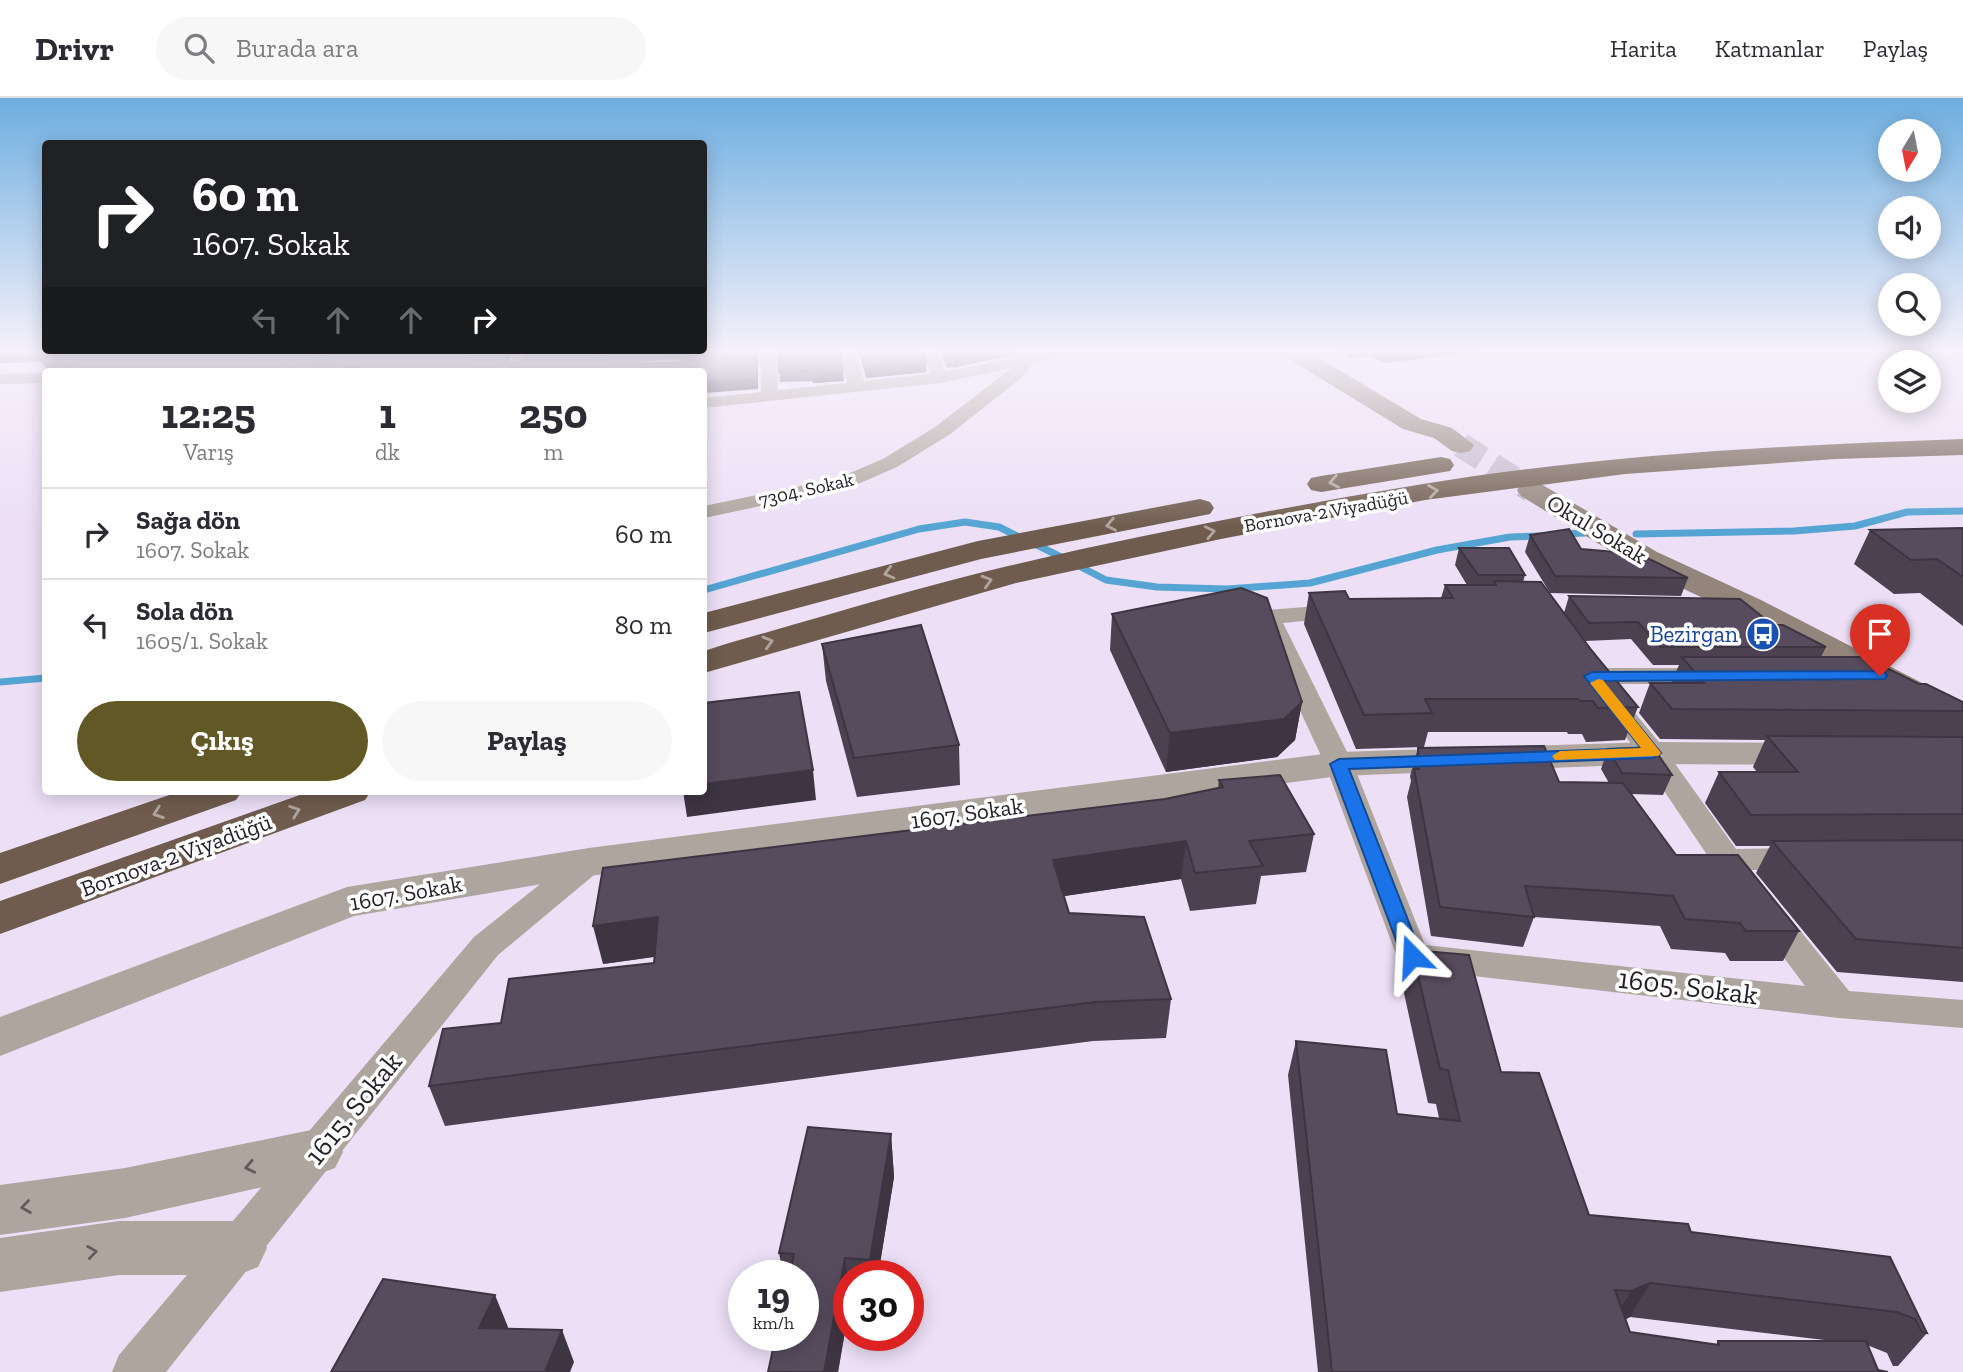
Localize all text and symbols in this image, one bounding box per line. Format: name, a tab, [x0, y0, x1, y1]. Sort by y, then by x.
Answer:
search box	[156, 17, 646, 80]
text: Drivr	[35, 29, 114, 68]
icon: search	[180, 29, 218, 67]
text: Burada ara	[236, 32, 359, 64]
text: Harita	[1610, 34, 1677, 63]
text: Katmanlar	[1715, 34, 1825, 63]
text: Paylaş	[1863, 34, 1928, 63]
north arrow	[1878, 119, 1941, 182]
map controls	[1878, 119, 1941, 413]
text: 60 m	[192, 165, 299, 224]
icon: right	[77, 168, 168, 259]
button: sound	[1878, 196, 1941, 259]
text: 1607. Sokak	[192, 225, 350, 263]
button: search	[1878, 273, 1941, 336]
icon: left	[246, 301, 284, 339]
icon: ahead	[319, 301, 357, 339]
icon: ahead	[392, 301, 430, 339]
icon: right	[465, 301, 503, 339]
button: layers	[1878, 350, 1941, 413]
text: 12:25	[161, 388, 256, 439]
text: 1	[379, 388, 396, 439]
text: 250	[519, 388, 588, 439]
text: Varış	[183, 438, 234, 466]
text: dk	[375, 438, 400, 466]
text: m	[543, 438, 563, 466]
street label: 7304. Sokak	[756, 467, 856, 512]
one-way arrow	[1328, 474, 1340, 489]
one-way arrow	[1428, 484, 1439, 499]
street label: Bornova-2 Viyadüğü	[1242, 486, 1410, 537]
street label: Okul Sokak	[1542, 488, 1652, 570]
text: Sağa dön	[136, 504, 240, 536]
icon: right	[77, 515, 115, 553]
one-way arrow	[1105, 516, 1117, 531]
text: 60 m	[615, 518, 672, 550]
one-way arrow	[1204, 526, 1216, 541]
text: 1607. Sokak	[136, 536, 249, 564]
one-way arrow	[883, 565, 895, 580]
one-way arrow	[981, 575, 993, 589]
text: Sola dön	[136, 595, 233, 627]
pin	[1850, 604, 1910, 676]
icon: left	[77, 606, 115, 644]
text: 80 m	[615, 609, 672, 641]
bus stop icon: Bezirgan	[1744, 615, 1782, 653]
icon: arrive	[1861, 615, 1899, 653]
place label: Bezirgan	[1650, 620, 1738, 648]
text: 1605/1. Sokak	[136, 627, 268, 655]
one-way arrow	[762, 636, 774, 651]
button: Çıkış	[77, 701, 368, 781]
button: Paylaş	[382, 701, 672, 781]
street label: 1607. Sokak	[909, 791, 1025, 835]
one-way arrow	[152, 805, 164, 819]
one-way arrow	[288, 806, 300, 820]
street label: Bornova-2 Viyadüğü	[77, 807, 275, 903]
street label: 1607. Sokak	[348, 869, 464, 917]
position arrow	[1375, 919, 1449, 993]
street label: 1605. Sokak	[1616, 962, 1760, 1011]
street label: 1615. Sokak	[298, 1045, 409, 1171]
one-way arrow	[244, 1158, 256, 1173]
one-way arrow	[20, 1199, 32, 1214]
one-way arrow	[86, 1245, 98, 1260]
speed limit sign: 30	[833, 1260, 924, 1351]
text: 19	[757, 1275, 790, 1317]
text: km/h	[753, 1312, 794, 1334]

